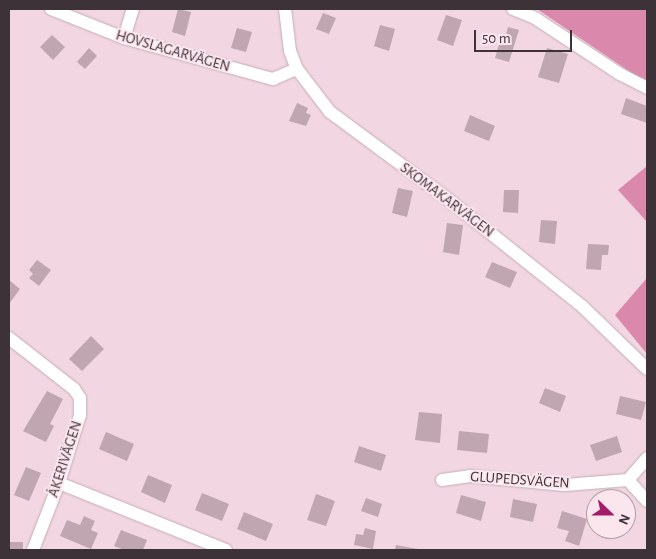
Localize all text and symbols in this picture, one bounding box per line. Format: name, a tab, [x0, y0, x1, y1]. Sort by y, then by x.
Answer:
scale bar	[476, 20, 574, 52]
street label: HOVSLAGARVÄGEN	[114, 26, 232, 76]
text: 50 m	[482, 31, 511, 46]
street label: SKOMAKARVÄGEN	[397, 159, 497, 241]
street label: ÅKERIVÄGEN	[44, 419, 86, 499]
street label: GLUPEDSVÄGEN	[470, 468, 570, 492]
north arrow	[586, 489, 636, 539]
text: N	[616, 512, 632, 526]

